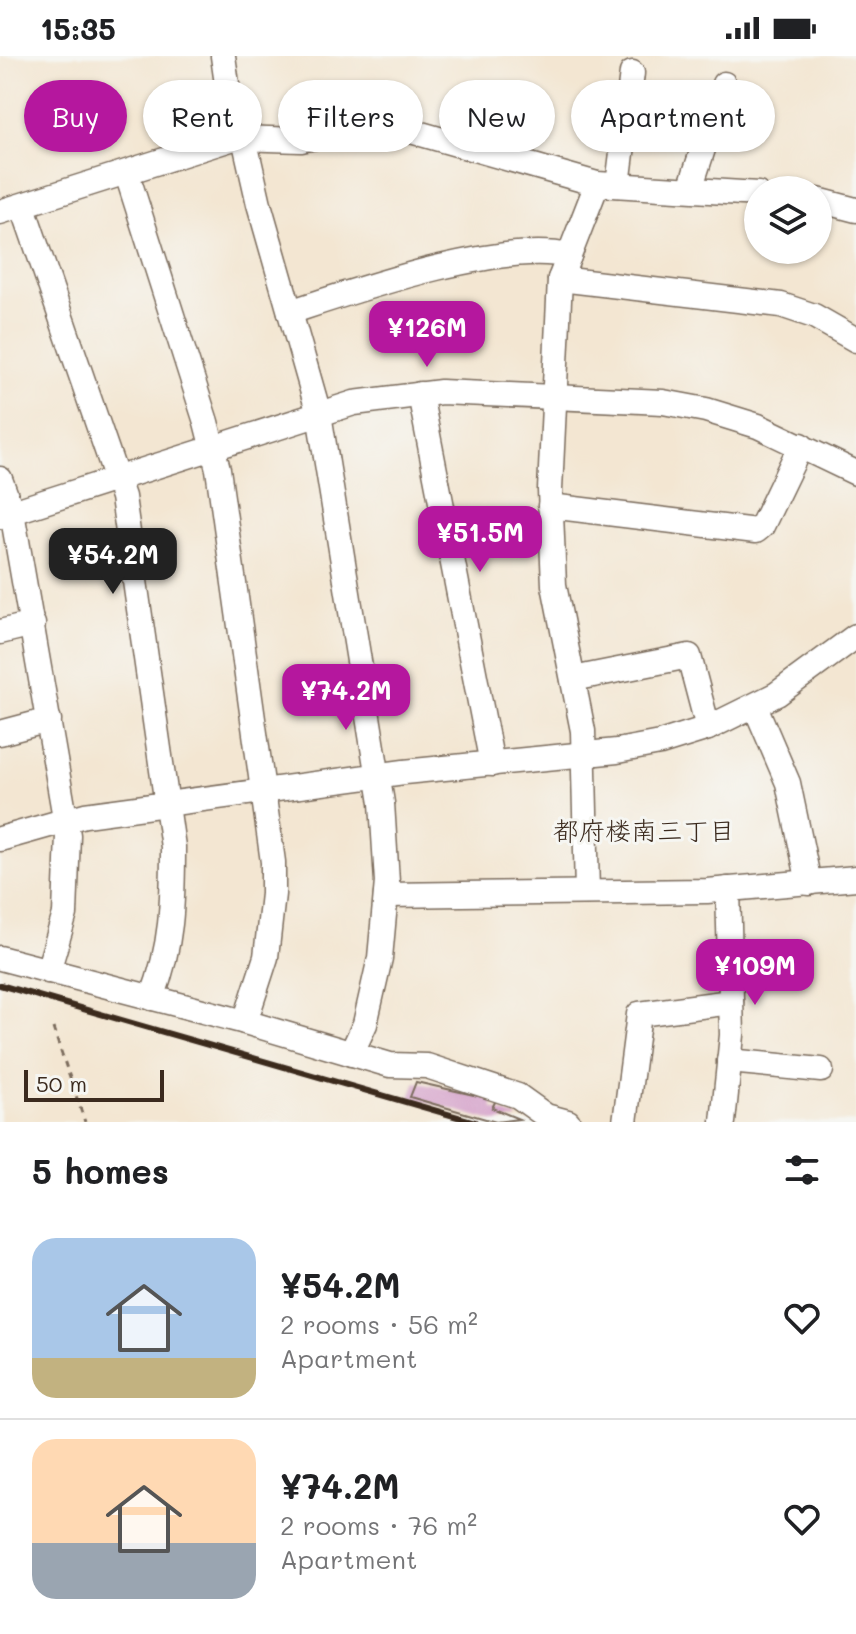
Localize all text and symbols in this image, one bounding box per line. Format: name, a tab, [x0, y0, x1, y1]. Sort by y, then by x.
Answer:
text: 15:35	[40, 8, 116, 48]
chip: Buy	[24, 80, 127, 152]
chip: Rent	[143, 80, 262, 152]
chip: Filters	[278, 80, 423, 152]
chip: New	[439, 80, 555, 152]
chip: Apartment	[571, 80, 775, 152]
map controls	[744, 176, 832, 264]
button: layers	[744, 176, 832, 264]
pin: ¥126M	[371, 301, 483, 369]
text: ¥126M	[387, 310, 467, 344]
pin: ¥51.5M	[415, 506, 545, 574]
text: ¥51.5M	[436, 515, 524, 549]
pin: ¥54.2M	[48, 528, 178, 596]
text: ¥54.2M	[67, 537, 159, 571]
pin: ¥74.2M	[281, 664, 411, 732]
text: ¥74.2M	[300, 673, 392, 707]
district label: 都府楼南三丁目	[553, 813, 735, 847]
pin: ¥109M	[699, 939, 811, 1007]
text: ¥109M	[714, 948, 796, 982]
scale bar	[24, 1066, 164, 1102]
text: 50 m	[36, 1069, 87, 1098]
text: 5 homes	[32, 1148, 169, 1193]
icon: filters	[780, 1148, 824, 1192]
text: ¥54.2M	[280, 1262, 401, 1307]
icon: home	[96, 1270, 192, 1366]
icon: heart	[780, 1296, 824, 1340]
text: 2 rooms · 56 m²	[280, 1307, 478, 1341]
text: Apartment	[280, 1341, 417, 1375]
text: ¥74.2M	[280, 1463, 400, 1508]
icon: home	[96, 1471, 192, 1567]
icon: heart	[780, 1497, 824, 1541]
text: 2 rooms · 76 m²	[280, 1508, 477, 1542]
text: Apartment	[280, 1542, 417, 1576]

